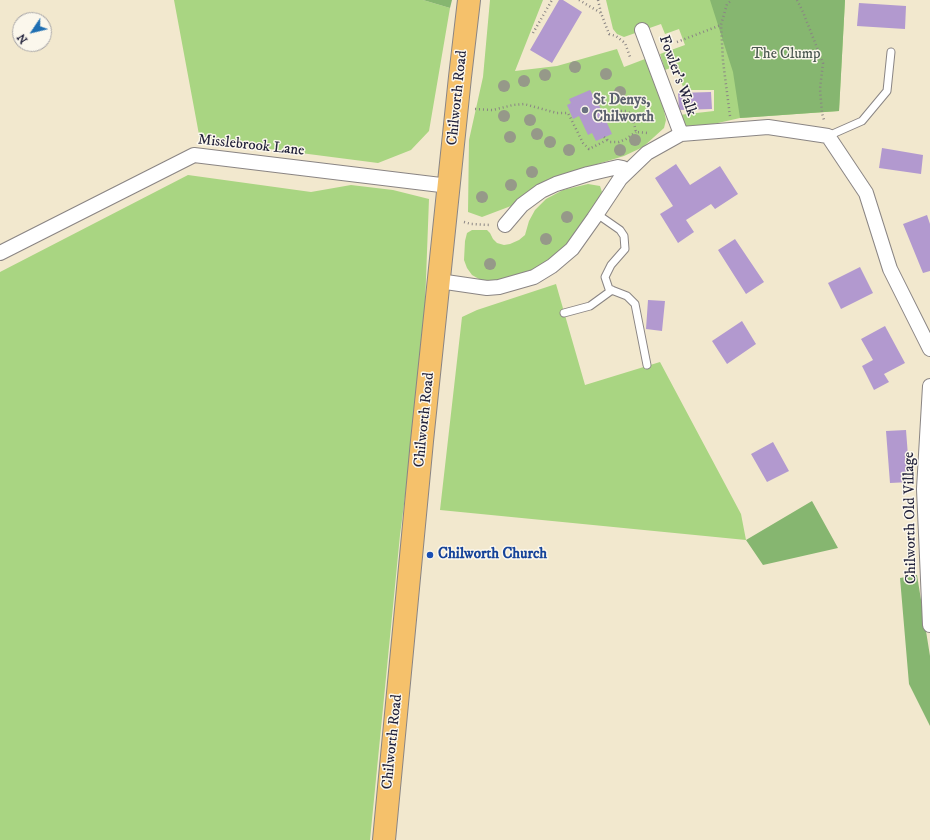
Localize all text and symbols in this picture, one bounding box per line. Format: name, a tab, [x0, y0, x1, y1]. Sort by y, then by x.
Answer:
north arrow	[12, 12, 52, 52]
text: N	[15, 31, 31, 46]
street label: Fowler's Walk	[654, 33, 700, 119]
park label: The Clump	[751, 46, 821, 64]
street label: Chilworth Road	[444, 50, 472, 146]
place label: St Denys, Chilworth	[593, 92, 654, 127]
marker: St Denys, Chilworth	[580, 105, 590, 115]
street label: Misslebrook Lane	[197, 131, 305, 161]
street label: Chilworth Road	[411, 372, 439, 468]
street label: Chilworth Old Village	[901, 452, 921, 584]
place label: Chilworth Church	[438, 546, 547, 564]
marker: Chilworth Church	[425, 550, 435, 560]
street label: Chilworth Road	[379, 694, 407, 790]

